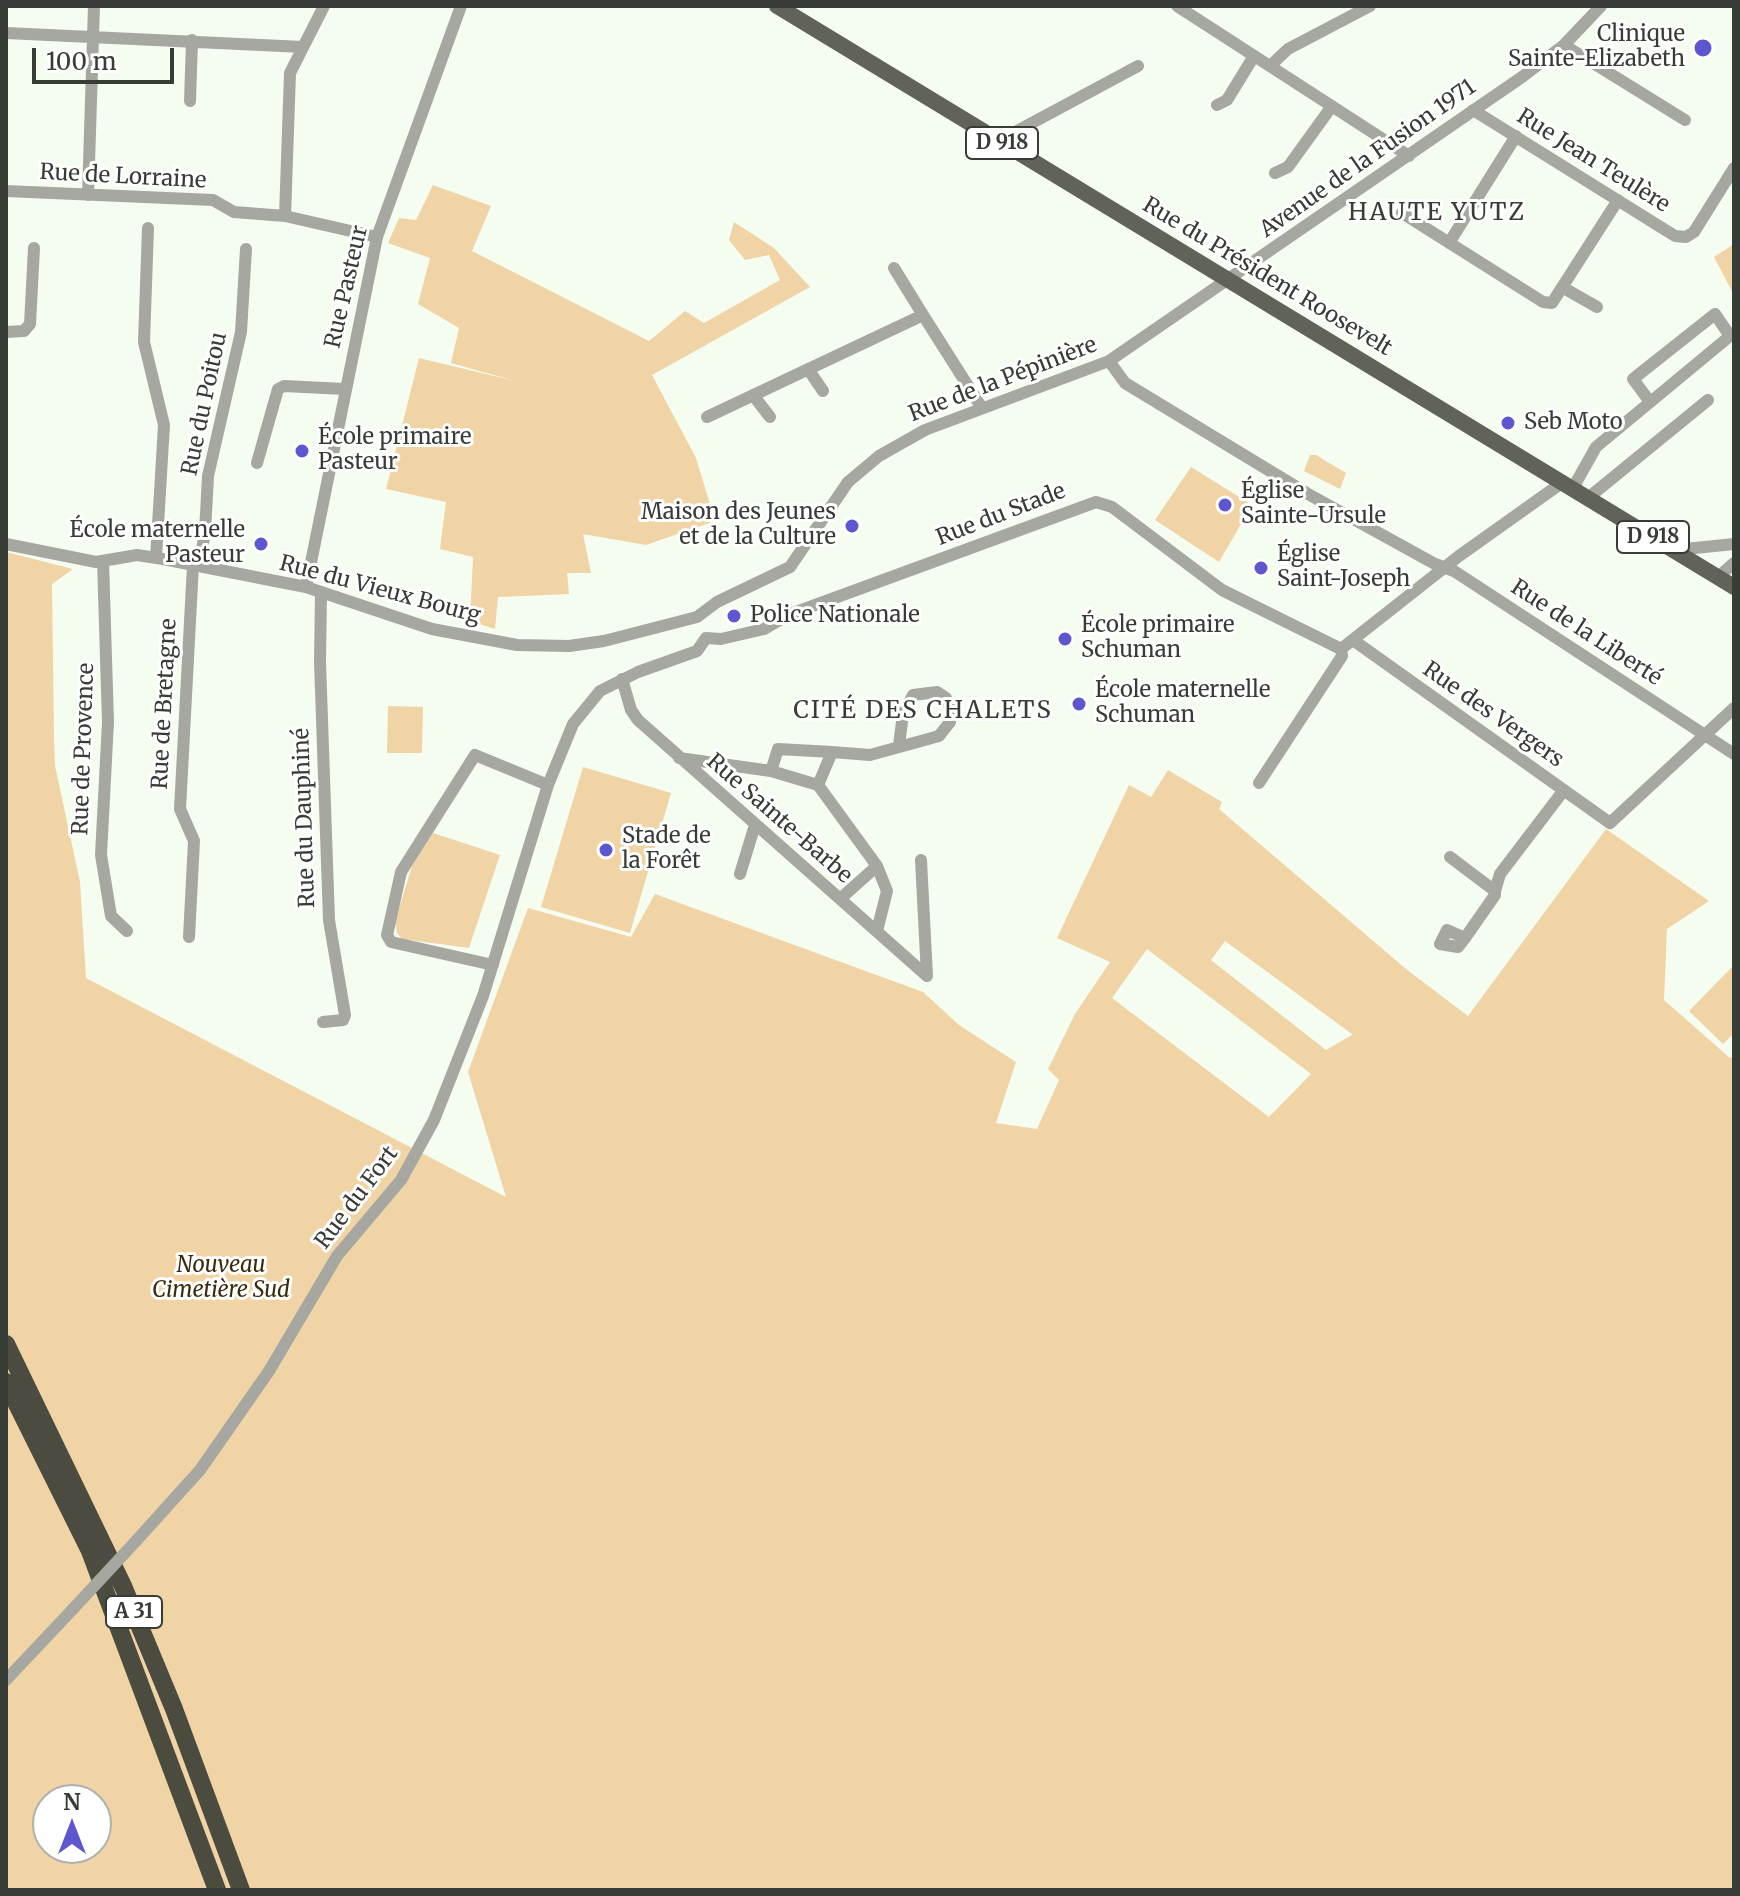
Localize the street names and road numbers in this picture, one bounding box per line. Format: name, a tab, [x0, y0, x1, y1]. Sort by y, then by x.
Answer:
street label: Avenue de la Fusion 1971	[1255, 74, 1481, 244]
street label: Rue Jean Teulère	[1512, 103, 1674, 219]
road number: D 918	[966, 127, 1038, 159]
street label: Rue de Lorraine	[39, 159, 207, 195]
street label: Rue du Président Roosevelt	[1138, 192, 1396, 362]
street label: Rue Pasteur	[320, 223, 374, 351]
street label: Rue du Poitou	[177, 330, 233, 478]
street label: Rue de la Pépinière	[905, 332, 1101, 428]
street label: Rue du Stade	[933, 478, 1069, 552]
road number: D 918	[1617, 521, 1689, 553]
street label: Rue du Vieux Bourg	[276, 550, 484, 630]
street label: Rue de la Liberté	[1506, 574, 1666, 692]
street label: Rue de Bretagne	[147, 618, 183, 790]
street label: Rue des Vergers	[1418, 657, 1568, 773]
street label: Rue de Provence	[68, 662, 100, 836]
street label: Rue du Dauphiné	[289, 727, 321, 909]
street label: Rue Sainte-Barbe	[701, 749, 857, 889]
street label: Rue du Fort	[310, 1142, 404, 1254]
road number: A 31	[106, 1596, 162, 1628]

